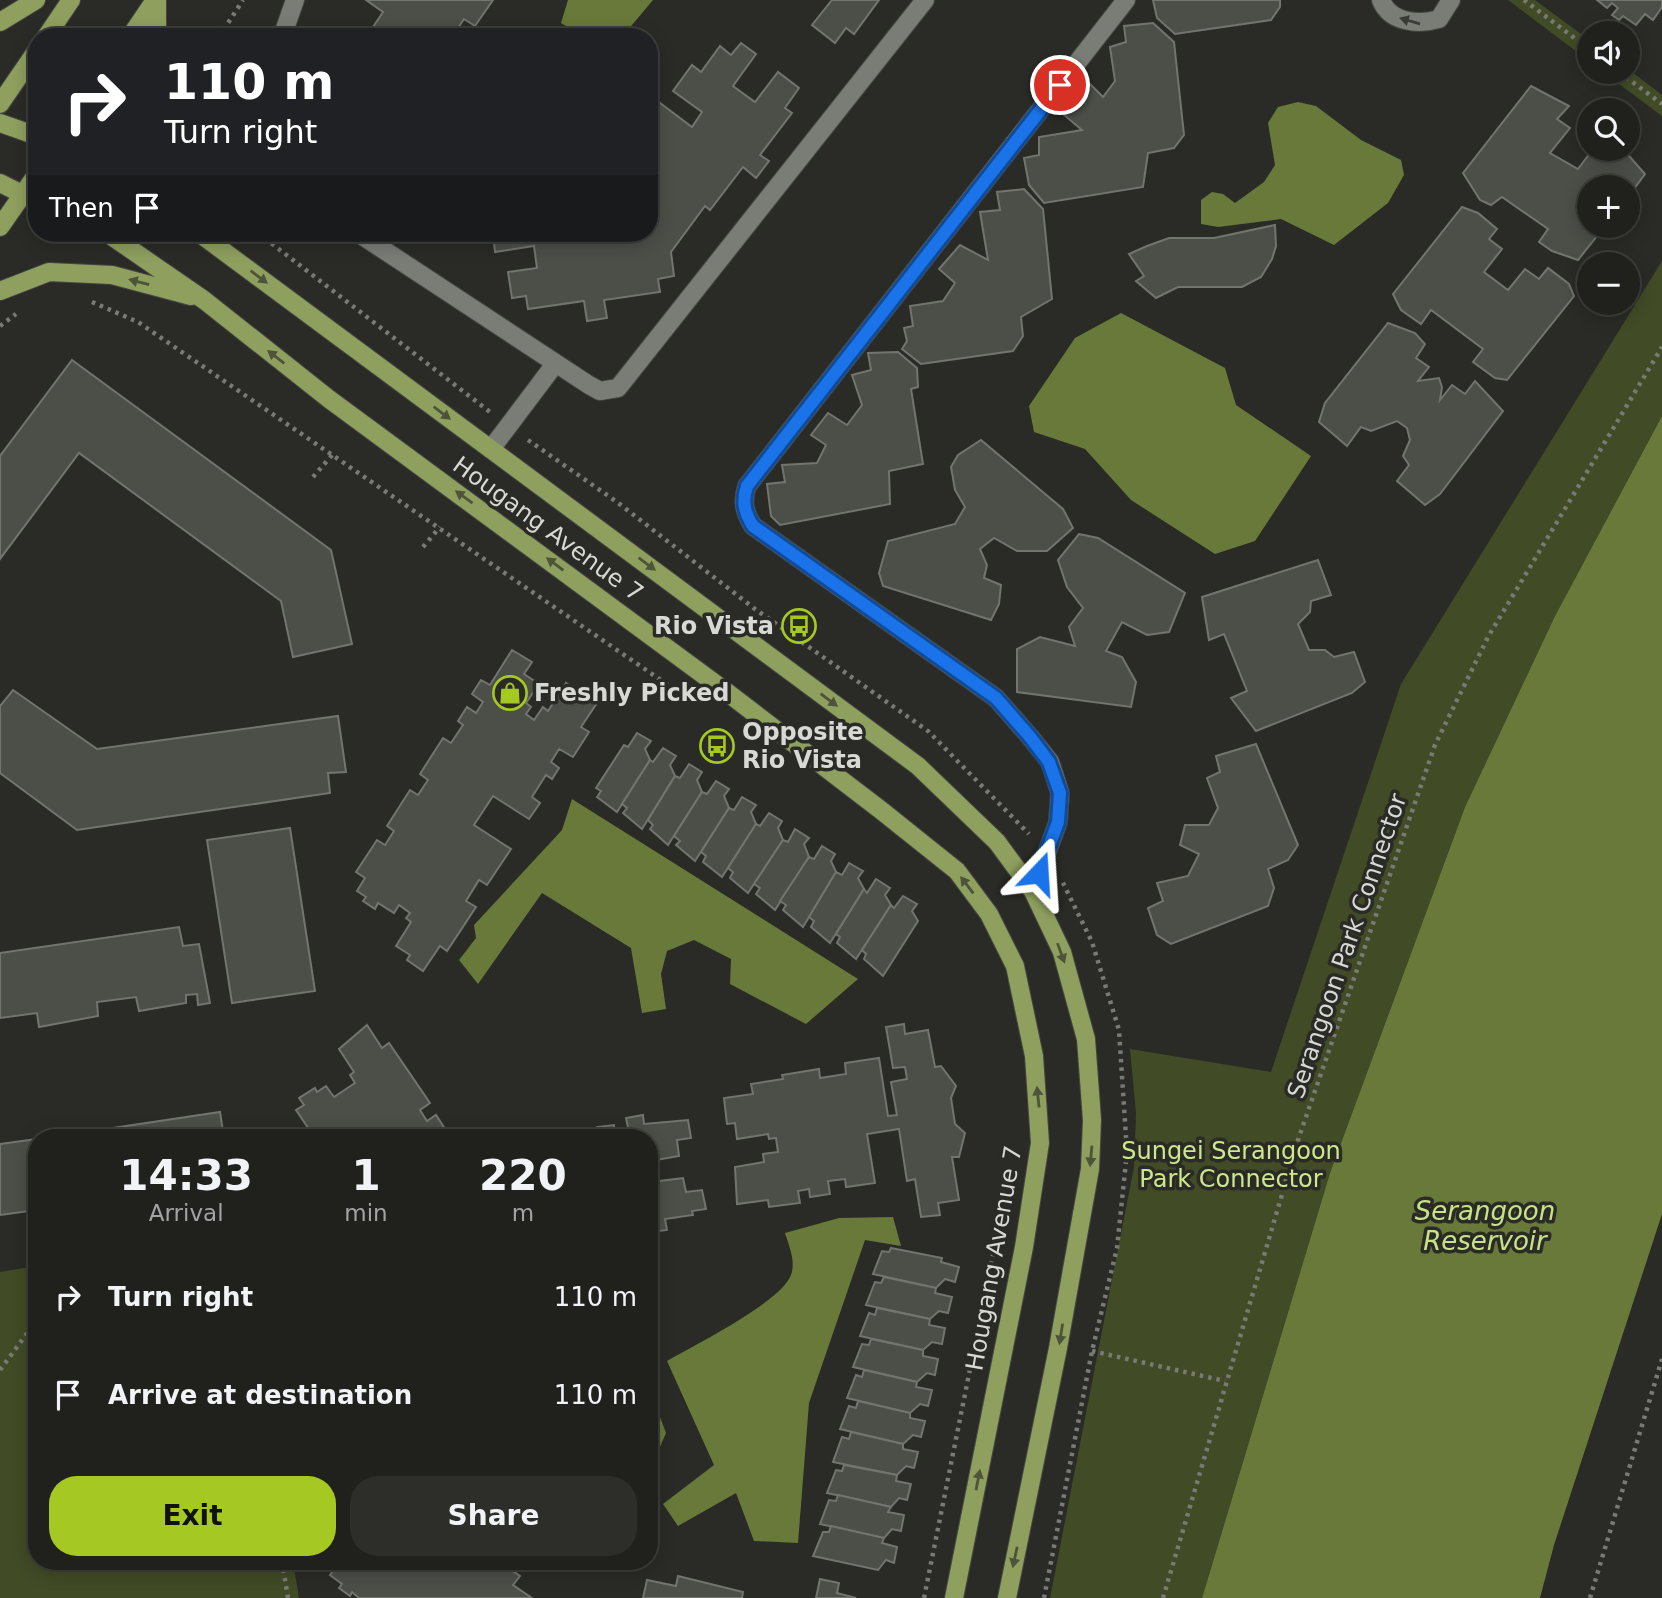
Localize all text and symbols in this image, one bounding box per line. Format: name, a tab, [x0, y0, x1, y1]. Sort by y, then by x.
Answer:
one-way arrow	[1399, 15, 1421, 26]
map controls	[1577, 21, 1640, 315]
button: sound	[1577, 21, 1640, 84]
text: 110 m	[164, 54, 334, 111]
pin	[1030, 55, 1090, 115]
icon: right	[49, 56, 140, 147]
icon: arrive	[1041, 66, 1079, 104]
button: search	[1577, 98, 1640, 161]
text: Turn right	[164, 113, 317, 151]
button: +	[1577, 175, 1640, 238]
icon: arrive	[128, 189, 166, 227]
text: Then	[49, 193, 114, 223]
button: −	[1577, 252, 1640, 315]
one-way arrow	[250, 269, 268, 283]
one-way arrow	[127, 276, 149, 287]
one-way arrow	[267, 350, 285, 364]
one-way arrow	[432, 405, 450, 420]
street label: Hougang Avenue 7	[448, 451, 648, 607]
one-way arrow	[455, 490, 473, 504]
one-way arrow	[546, 557, 564, 571]
one-way arrow	[638, 557, 656, 571]
bus stop icon: Rio Vista	[780, 607, 818, 645]
place label: Rio Vista	[654, 612, 774, 640]
shop icon: Freshly Picked	[491, 674, 529, 712]
place label: Freshly Picked	[534, 679, 729, 707]
one-way arrow	[820, 693, 838, 707]
place label: Opposite Rio Vista	[742, 718, 864, 774]
bus stop icon: Opposite Rio Vista	[698, 727, 736, 765]
street label: Serangoon Park Connector	[1282, 790, 1412, 1102]
position arrow	[1002, 836, 1076, 910]
one-way arrow	[960, 877, 975, 895]
one-way arrow	[1056, 942, 1067, 963]
one-way arrow	[1032, 1086, 1043, 1108]
park label: Sungei Serangoon Park Connector	[1121, 1137, 1341, 1193]
street label: Hougang Avenue 7	[960, 1143, 1028, 1373]
one-way arrow	[1085, 1145, 1096, 1167]
text: 14:33	[119, 1151, 253, 1200]
text: 1	[351, 1151, 381, 1200]
text: 220	[479, 1151, 567, 1200]
water label: Serangoon Reservoir	[1415, 1196, 1555, 1256]
text: Arrival	[149, 1200, 224, 1226]
text: min	[344, 1200, 388, 1226]
text: m	[512, 1200, 534, 1226]
icon: right	[49, 1278, 87, 1316]
text: Turn right	[108, 1282, 253, 1312]
text: 110 m	[554, 1282, 637, 1312]
one-way arrow	[1055, 1323, 1066, 1345]
icon: arrive	[49, 1376, 87, 1414]
text: Arrive at destination	[108, 1380, 412, 1410]
text: 110 m	[554, 1380, 637, 1410]
one-way arrow	[973, 1469, 984, 1491]
button: Exit	[49, 1476, 336, 1556]
button: Share	[350, 1476, 637, 1556]
one-way arrow	[1010, 1546, 1021, 1568]

